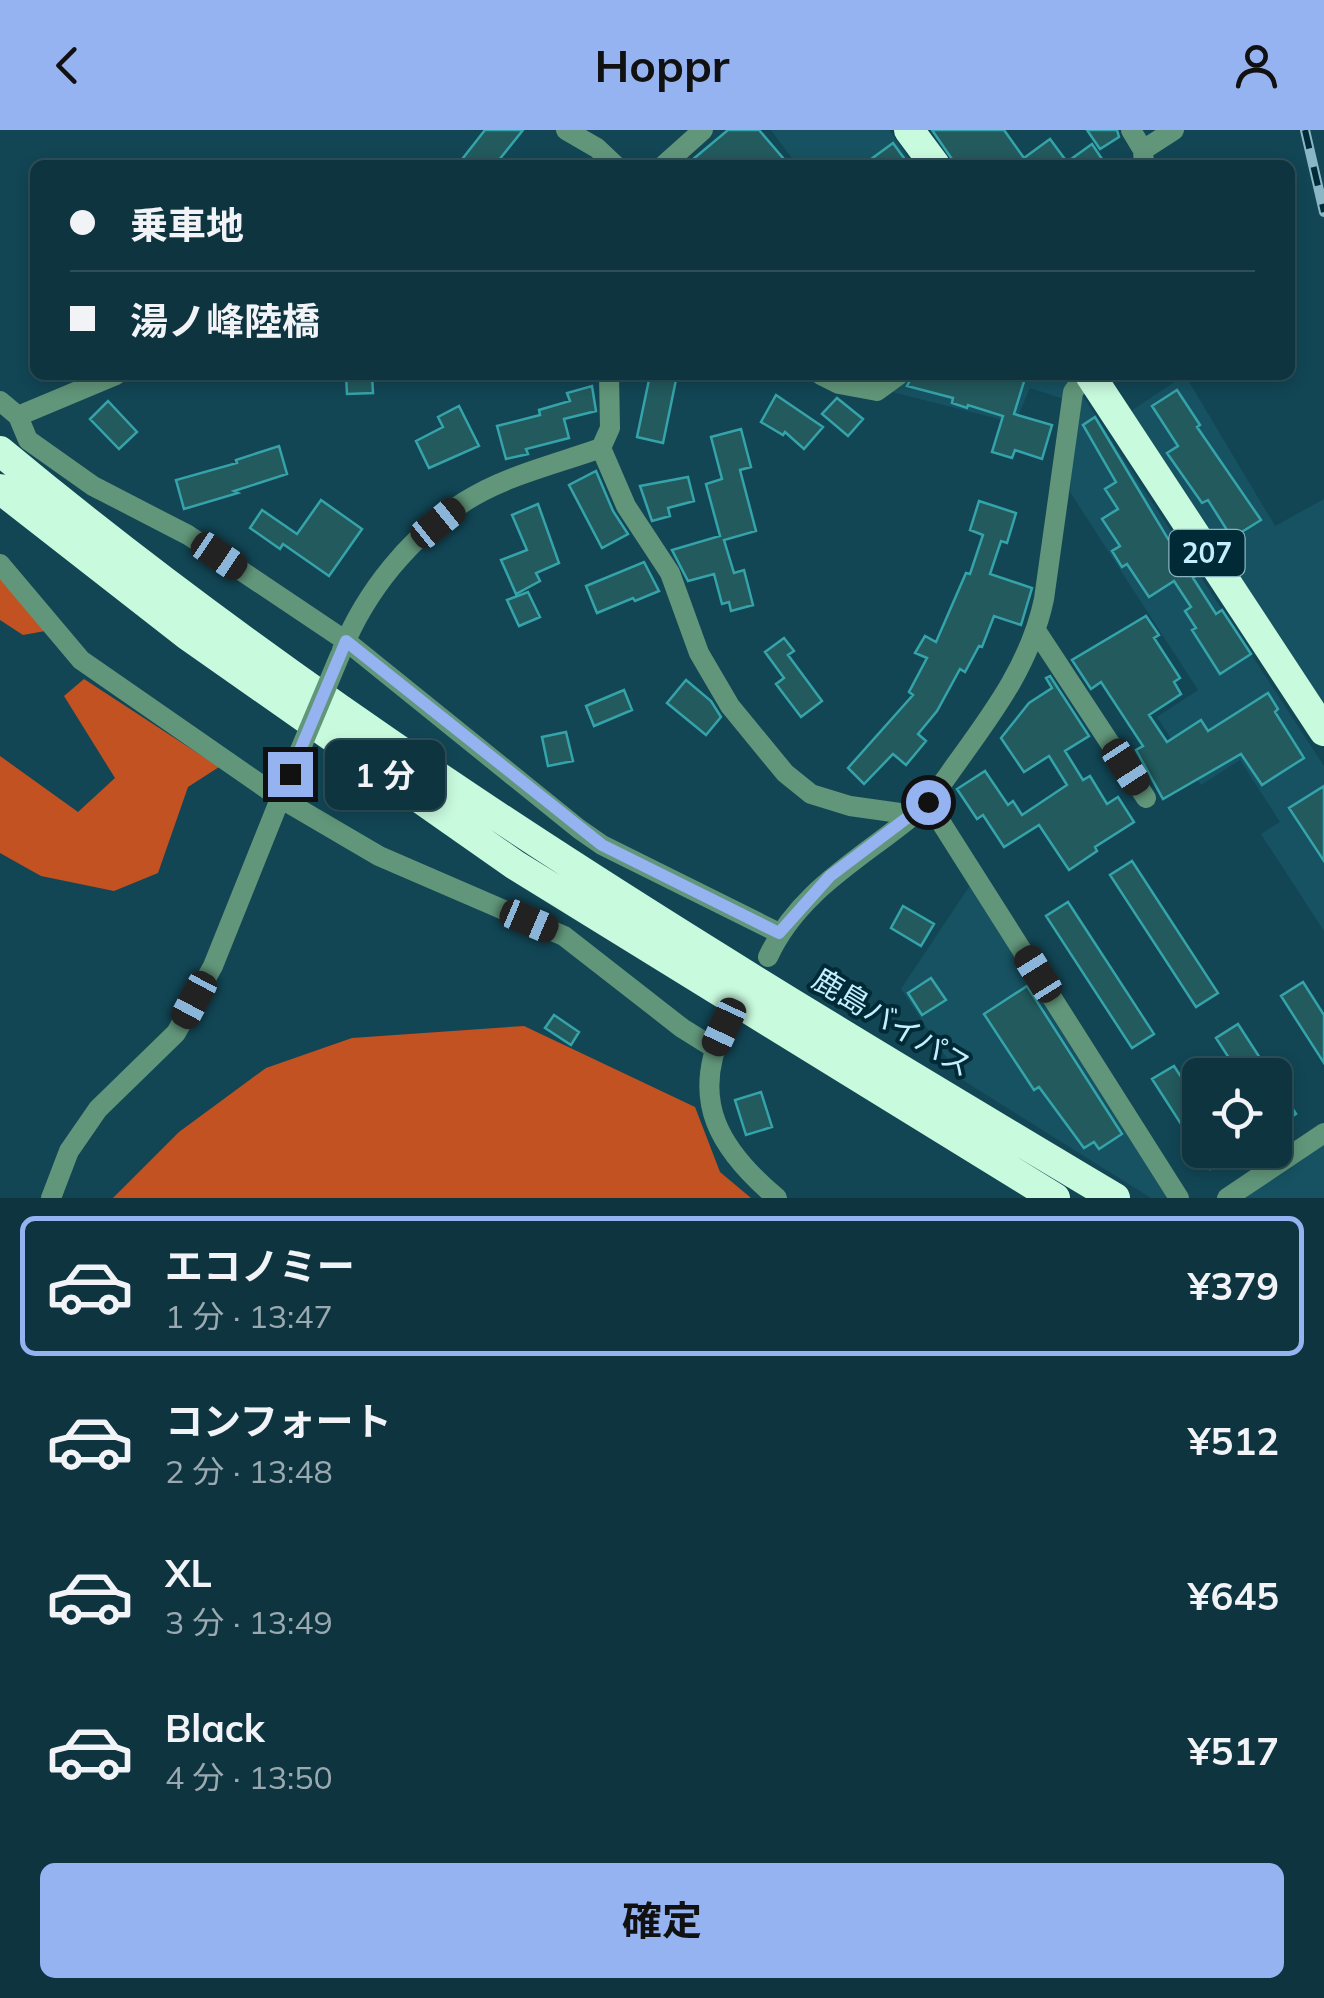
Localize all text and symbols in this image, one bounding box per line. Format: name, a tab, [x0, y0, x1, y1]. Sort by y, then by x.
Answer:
text: Hoppr	[595, 37, 729, 93]
icon: back	[40, 38, 95, 93]
icon: person	[1229, 38, 1284, 93]
text: 乗車地	[130, 201, 244, 249]
text: 湯ノ峰陸橋	[130, 297, 320, 345]
car	[405, 492, 471, 554]
car	[186, 527, 252, 585]
road number: 207	[1170, 530, 1244, 576]
car	[1097, 734, 1155, 800]
callout: 1 分	[325, 739, 445, 809]
route end	[268, 752, 313, 797]
text: 1 分	[355, 755, 415, 795]
route start	[906, 780, 951, 825]
car	[496, 895, 562, 947]
car	[1009, 941, 1067, 1007]
street label: 鹿島バイパス	[806, 960, 979, 1085]
car	[167, 966, 221, 1034]
car	[698, 993, 750, 1061]
map controls	[1182, 1058, 1292, 1168]
button: locate	[1182, 1058, 1292, 1168]
icon: car	[45, 1241, 135, 1331]
text: エコノミー	[165, 1242, 355, 1290]
text: ¥379	[1188, 1262, 1279, 1310]
text: 1 分 · 13:47	[165, 1296, 333, 1336]
icon: car	[45, 1396, 135, 1486]
text: コンフォート	[165, 1397, 392, 1445]
text: ¥512	[1188, 1417, 1279, 1465]
text: 2 分 · 13:48	[165, 1451, 333, 1491]
text: XL	[165, 1549, 212, 1597]
icon: car	[45, 1551, 135, 1641]
text: ¥645	[1188, 1572, 1279, 1620]
text: 3 分 · 13:49	[165, 1602, 333, 1642]
text: Black	[165, 1704, 265, 1752]
icon: car	[45, 1706, 135, 1796]
text: ¥517	[1188, 1727, 1279, 1775]
text: 4 分 · 13:50	[165, 1757, 333, 1797]
button: 確定	[40, 1863, 1284, 1978]

